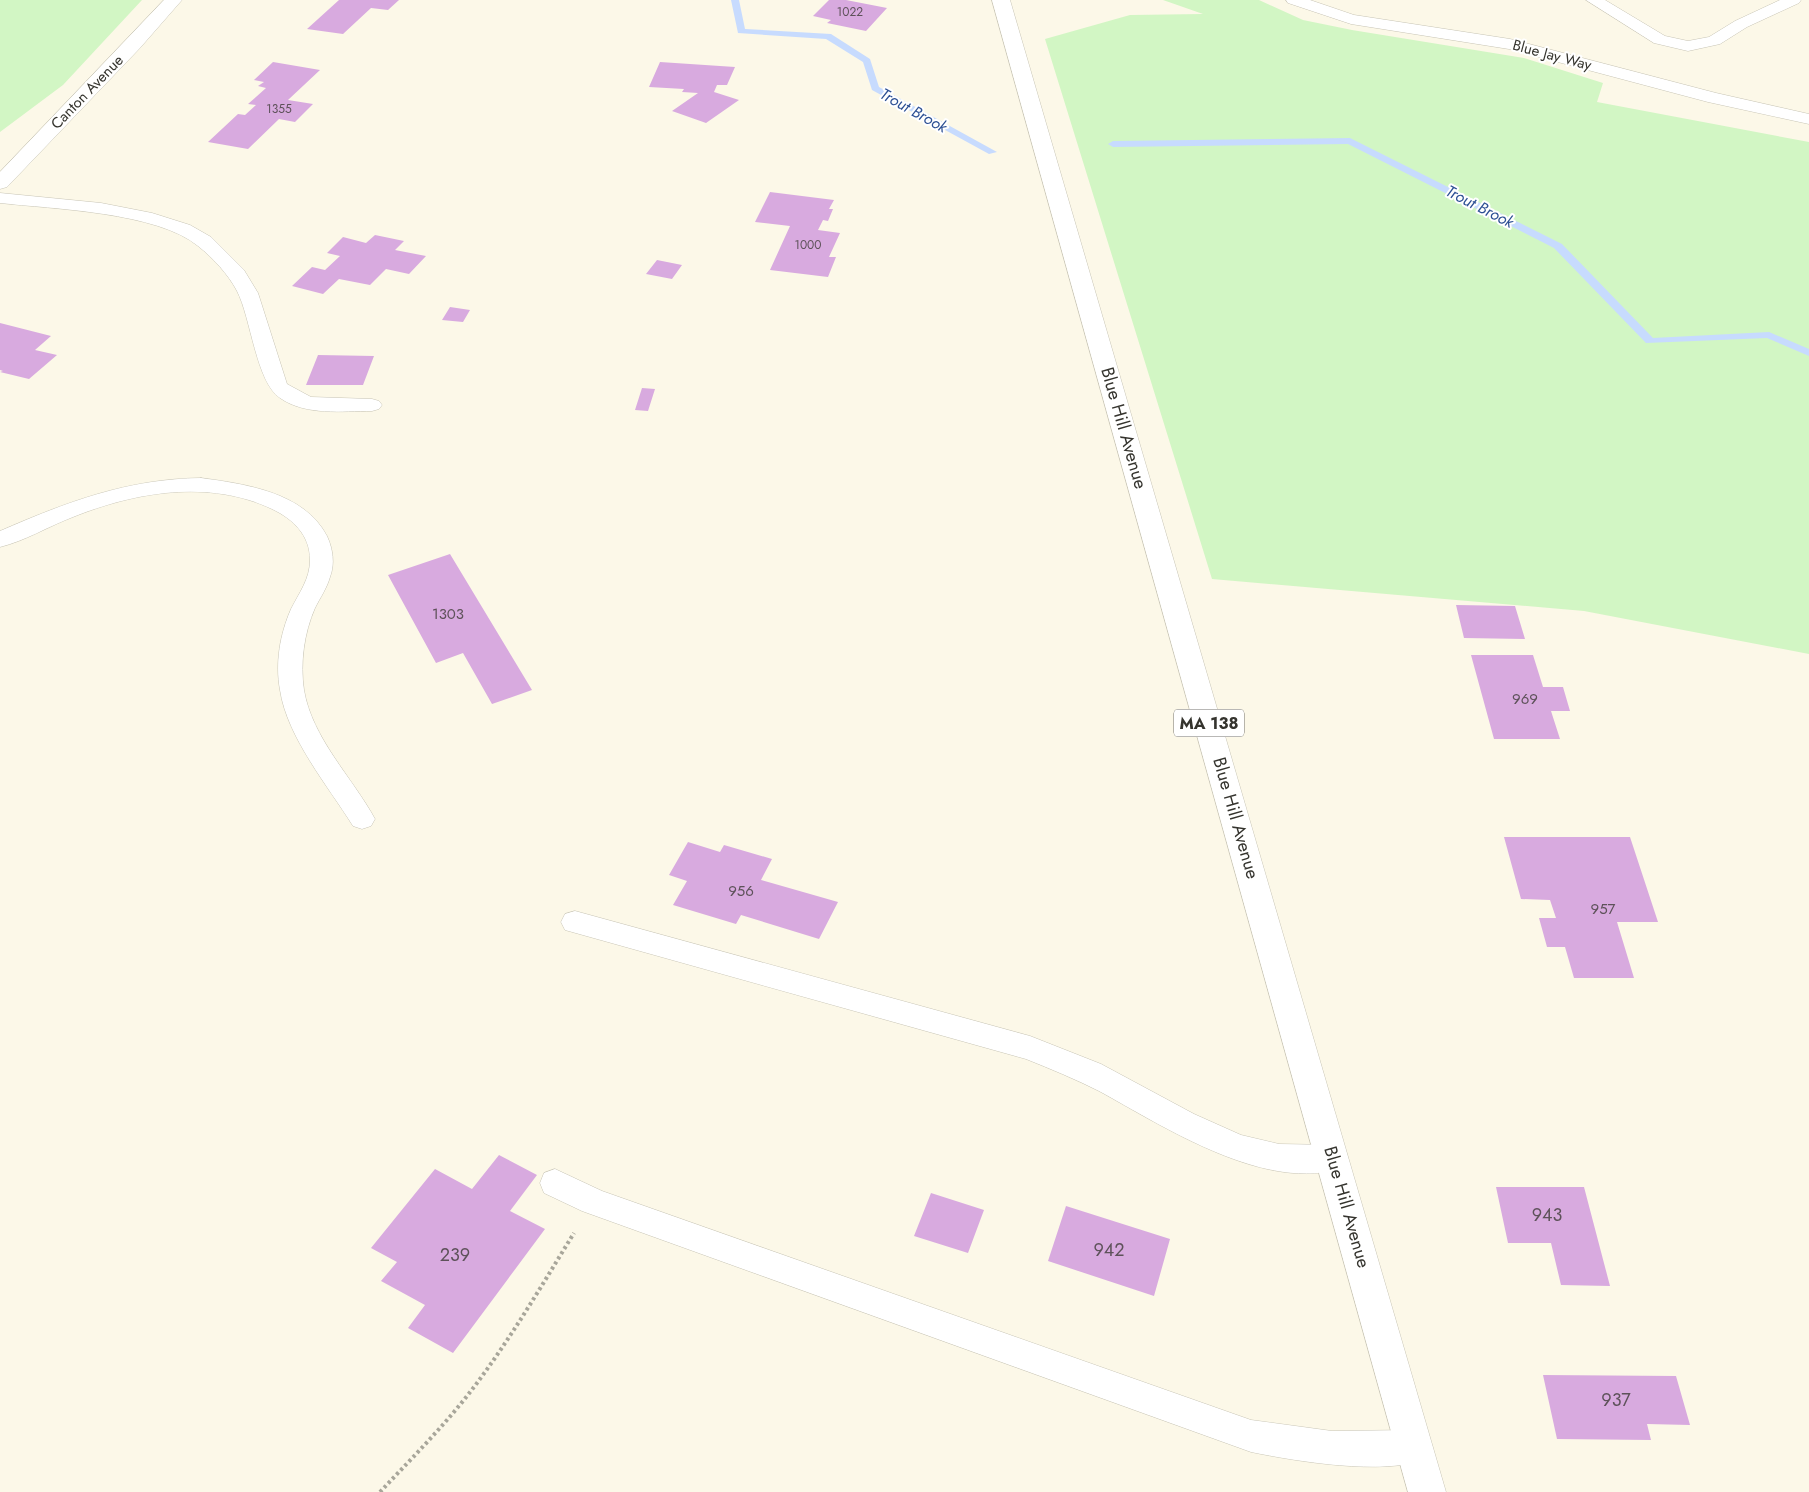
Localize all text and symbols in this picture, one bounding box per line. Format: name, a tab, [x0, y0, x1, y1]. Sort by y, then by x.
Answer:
house number: 1022	[837, 3, 863, 21]
street label: Blue Jay Way	[1510, 34, 1594, 76]
street label: Canton Avenue	[46, 50, 129, 134]
water label: Trout Brook	[876, 83, 953, 139]
house number: 1355	[266, 100, 292, 118]
water label: Trout Brook	[1442, 179, 1519, 234]
house number: 1000	[794, 236, 822, 254]
street label: Blue Hill Avenue	[1094, 364, 1154, 492]
house number: 1303	[432, 603, 464, 625]
house number: 969	[1512, 688, 1538, 710]
road number: MA 138	[1174, 710, 1244, 736]
street label: Blue Hill Avenue	[1206, 754, 1266, 882]
house number: 956	[728, 880, 754, 902]
house number: 957	[1591, 898, 1616, 920]
street label: Blue Hill Avenue	[1317, 1143, 1377, 1271]
house number: 943	[1532, 1202, 1563, 1228]
house number: 942	[1093, 1237, 1125, 1263]
house number: 239	[440, 1242, 470, 1268]
house number: 937	[1601, 1387, 1631, 1413]

